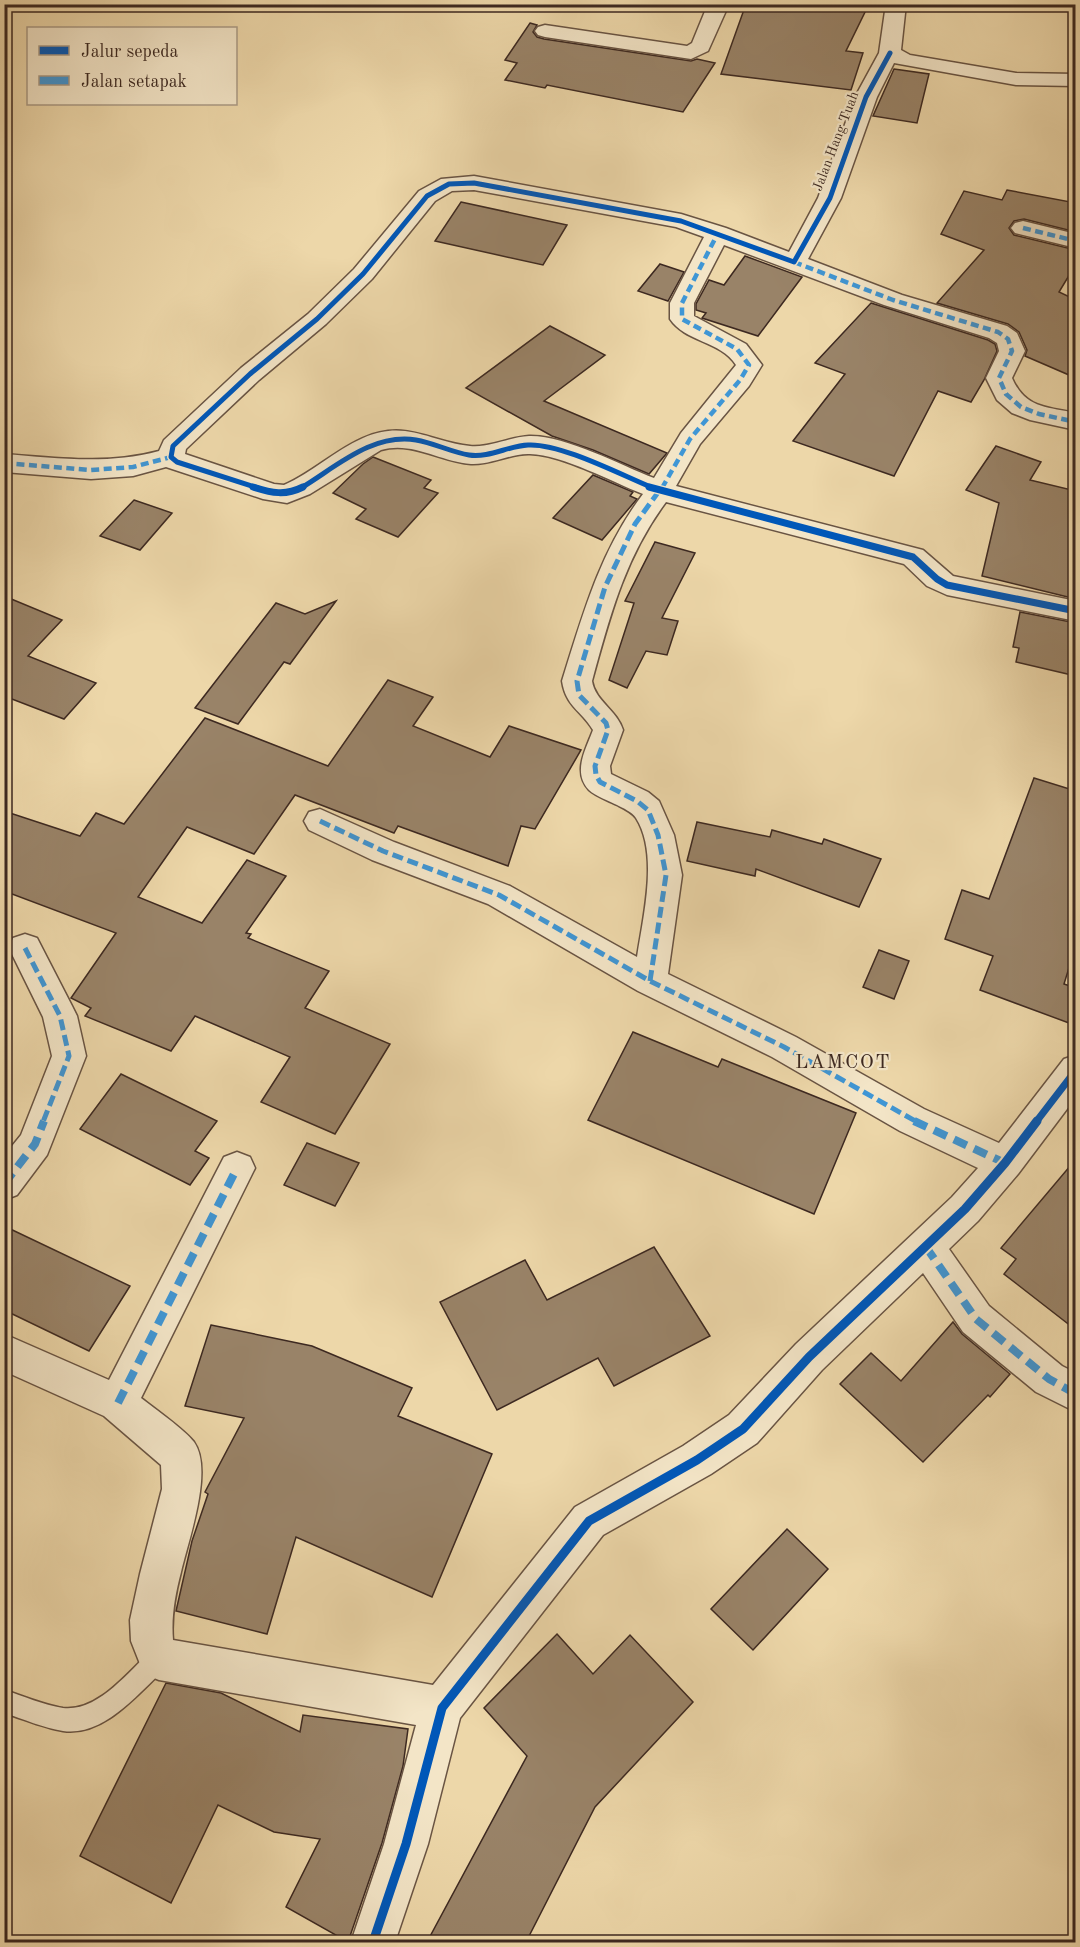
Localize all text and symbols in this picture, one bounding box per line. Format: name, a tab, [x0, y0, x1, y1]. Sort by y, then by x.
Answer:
legend	[27, 27, 237, 105]
text: Jalur sepeda	[81, 43, 179, 61]
text: Jalan setapak	[81, 73, 187, 91]
street label: Jalan Hang Tuah	[810, 89, 862, 193]
district label: LAMCOT	[795, 1053, 891, 1073]

